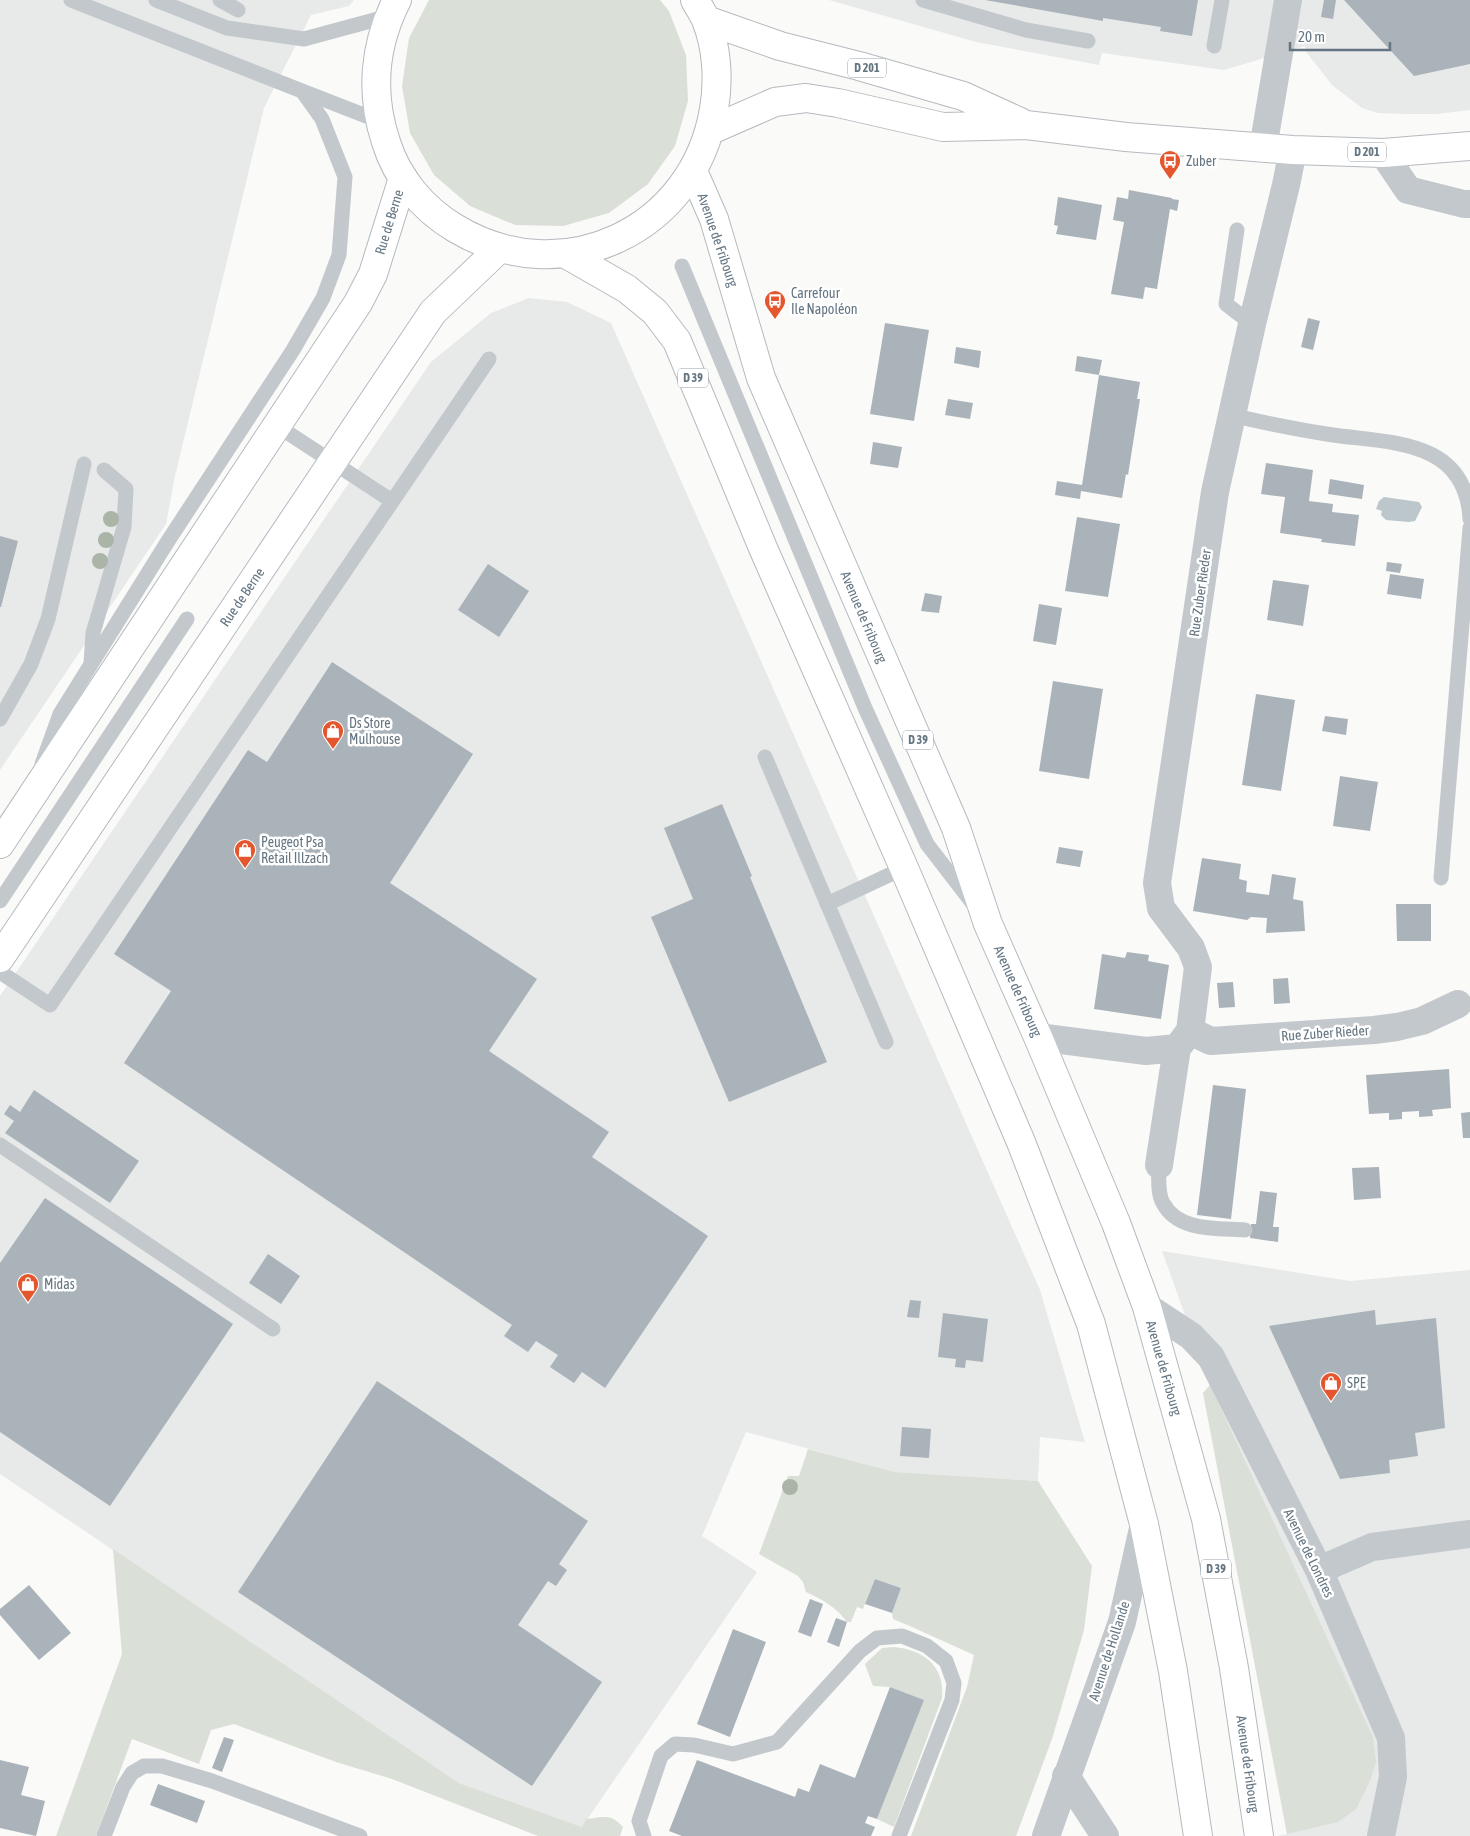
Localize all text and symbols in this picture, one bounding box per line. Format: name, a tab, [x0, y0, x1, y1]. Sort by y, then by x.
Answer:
scale bar	[1290, 20, 1390, 52]
text: 20 m	[1298, 28, 1325, 45]
road number: D 201	[848, 58, 886, 78]
road number: D 201	[1348, 142, 1386, 162]
bus stop icon: Zuber	[1158, 149, 1182, 180]
place label: Zuber	[1186, 153, 1217, 169]
street label: Rue de Berne	[372, 188, 406, 256]
street label: Avenue de Fribourg	[694, 191, 742, 289]
place label: Carrefour Ile Napoléon	[791, 285, 858, 317]
bus stop icon: Carrefour Ile Napoléon	[763, 289, 787, 320]
road number: D 39	[678, 368, 708, 388]
street label: Rue Zuber Rieder	[1186, 548, 1214, 638]
street label: Rue de Berne	[217, 565, 267, 629]
street label: Avenue de Fribourg	[837, 569, 891, 665]
place label: Ds Store Mulhouse	[349, 715, 400, 747]
shop icon: Ds Store Mulhouse	[321, 719, 345, 750]
road number: D 39	[903, 730, 933, 750]
place label: Peugeot Psa Retail Illzach	[261, 834, 328, 866]
shop icon: Peugeot Psa Retail Illzach	[233, 838, 257, 869]
street label: Avenue de Fribourg	[991, 943, 1045, 1039]
street label: Rue Zuber Rieder	[1281, 1022, 1370, 1044]
shop icon: Midas	[16, 1272, 40, 1303]
place label: Midas	[44, 1276, 75, 1292]
street label: Avenue de Fribourg	[1143, 1319, 1185, 1417]
shop icon: SPE	[1319, 1371, 1343, 1402]
place label: SPE	[1347, 1375, 1366, 1391]
street label: Avenue de Londres	[1281, 1506, 1337, 1600]
road number: D 39	[1201, 1560, 1231, 1578]
street label: Avenue de Hollande	[1085, 1599, 1133, 1703]
street label: Avenue de Fribourg	[1233, 1714, 1263, 1814]

